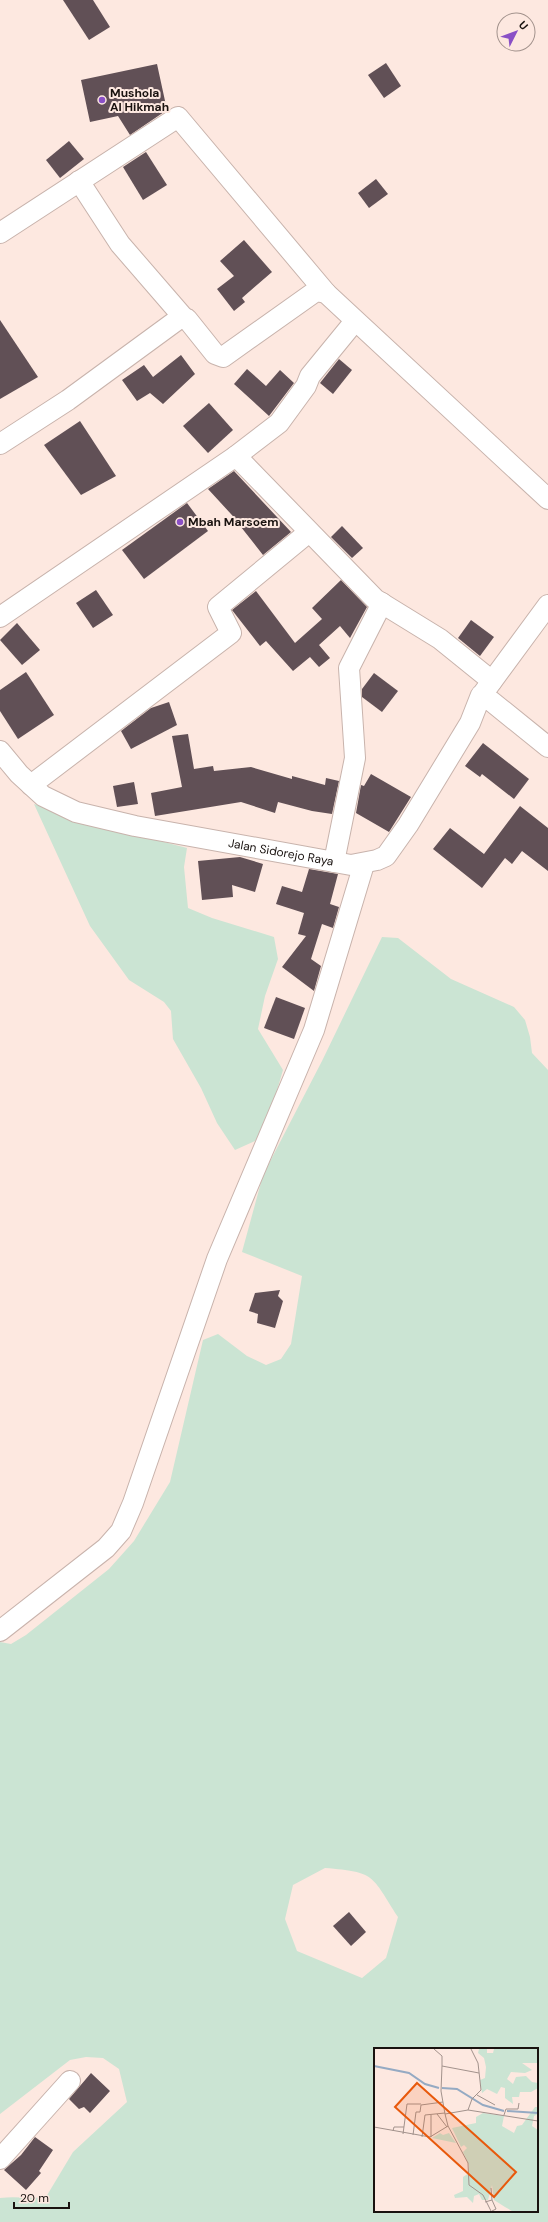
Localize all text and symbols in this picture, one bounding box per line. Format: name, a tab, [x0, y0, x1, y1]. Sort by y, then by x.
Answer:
north arrow	[496, 12, 536, 52]
text: U	[516, 18, 531, 33]
place label: Mushola Al Hikmah	[110, 85, 169, 115]
marker: Mushola Al Hikmah	[97, 95, 107, 105]
place label: Mbah Marsoem	[188, 514, 279, 530]
marker: Mbah Marsoem	[175, 517, 185, 527]
street label: Jalan Sidorejo Raya	[227, 835, 335, 870]
inset map	[374, 2048, 538, 2212]
scale bar	[14, 2184, 69, 2210]
text: 20 m	[20, 2190, 49, 2206]

